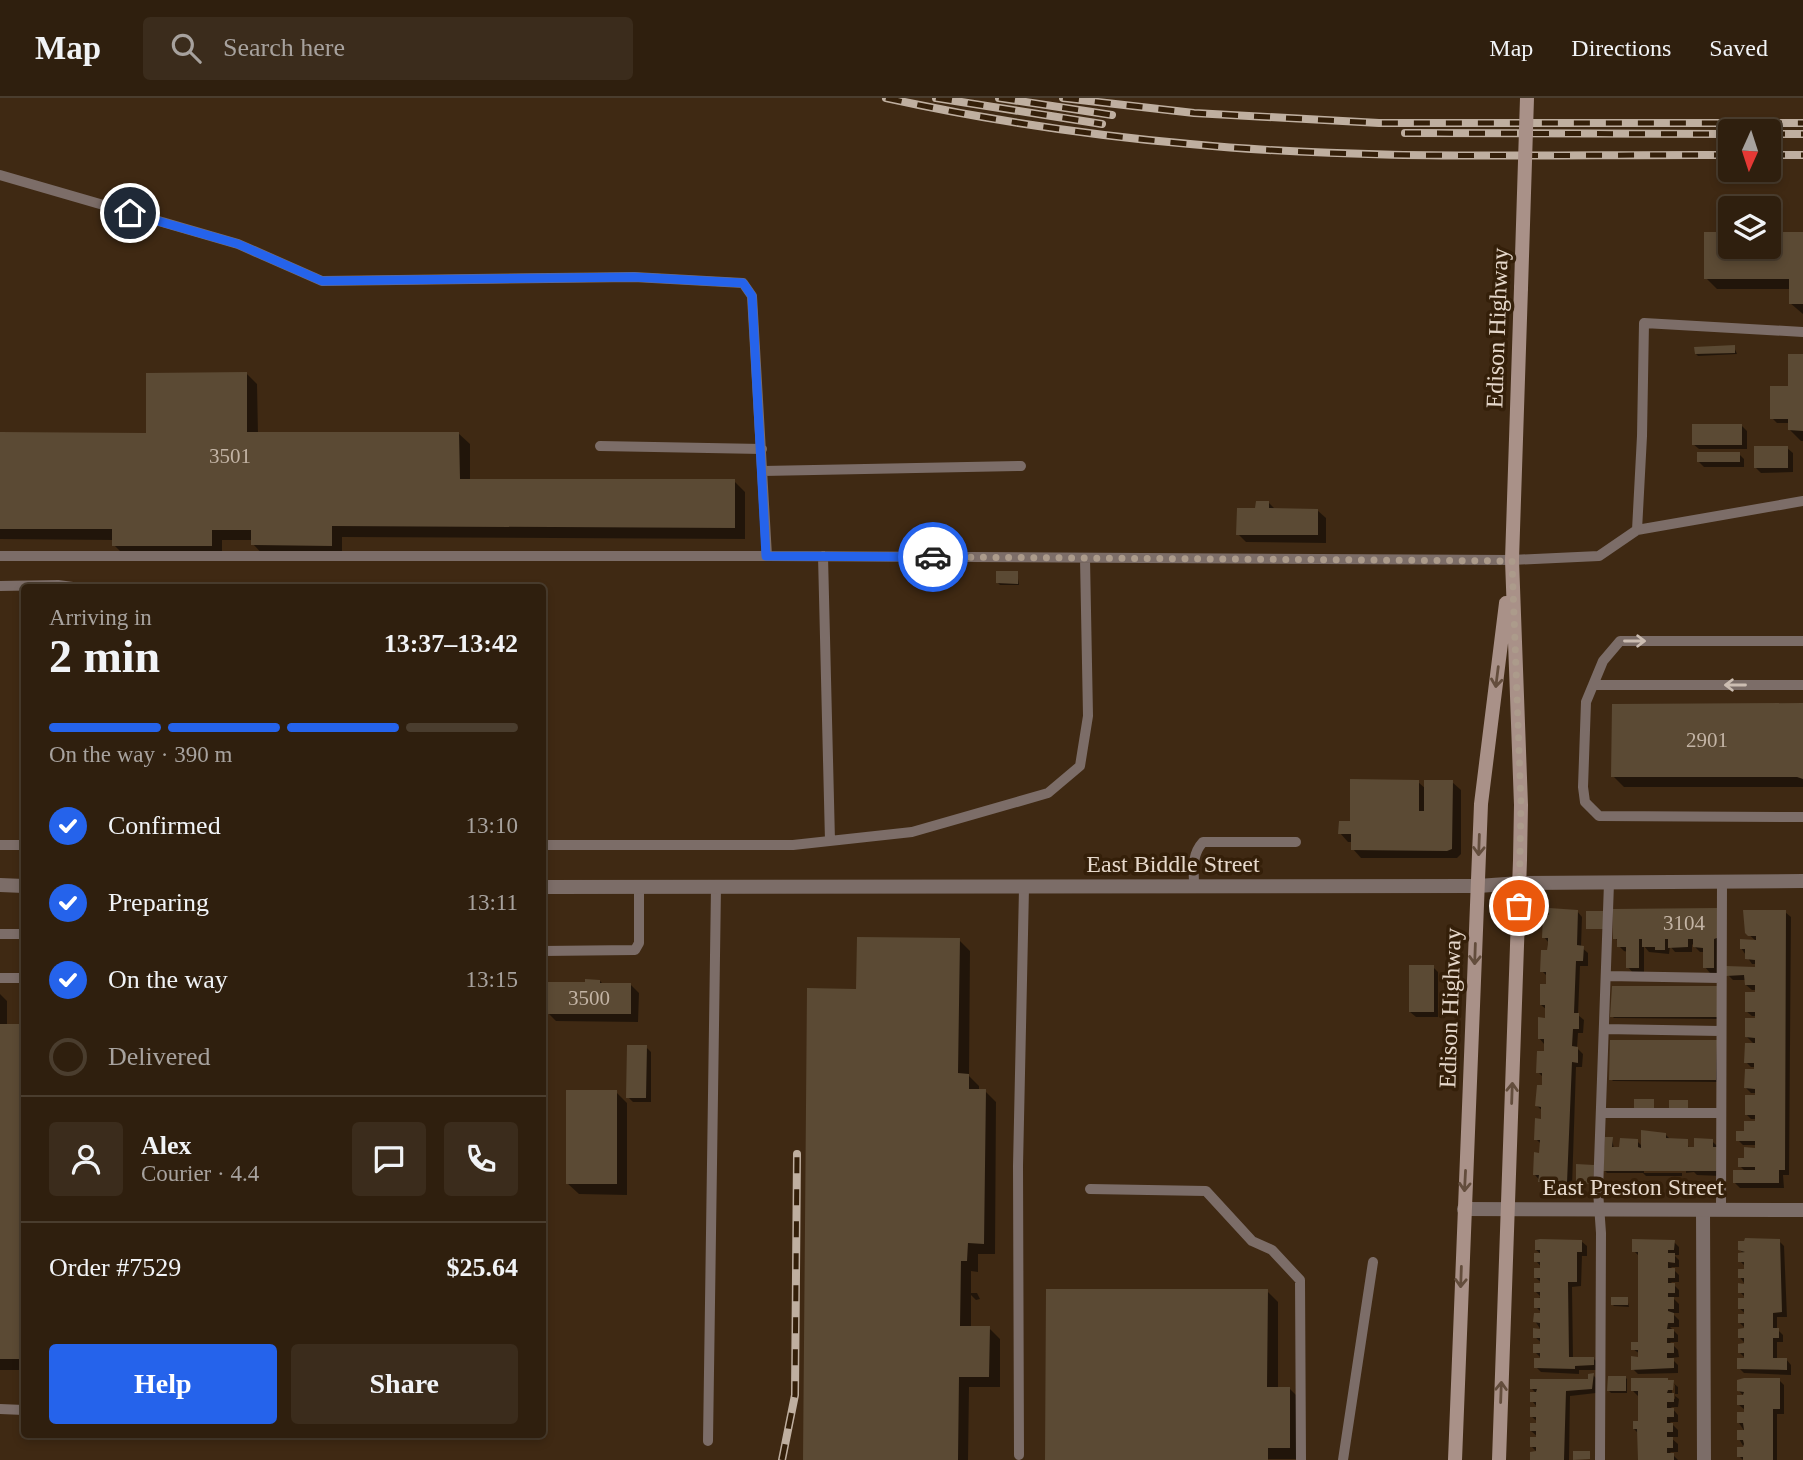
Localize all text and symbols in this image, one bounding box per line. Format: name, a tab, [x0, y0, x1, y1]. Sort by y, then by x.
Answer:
search box	[143, 17, 633, 80]
icon: search	[167, 29, 205, 67]
text: Map	[35, 30, 101, 66]
text: Search here	[223, 33, 345, 62]
text: Map	[1489, 35, 1533, 61]
text: Directions	[1571, 35, 1671, 61]
text: Saved	[1709, 35, 1768, 61]
north arrow	[1718, 119, 1782, 182]
map controls	[1718, 119, 1781, 259]
pin	[100, 183, 160, 243]
icon: home	[111, 194, 149, 232]
button: layers	[1718, 196, 1781, 259]
street label: Edison Highway	[1481, 247, 1513, 409]
house number: 3501	[209, 444, 251, 468]
courier	[898, 522, 968, 592]
icon: car	[914, 538, 952, 576]
text: Arriving in	[49, 605, 152, 630]
text: 13:37–13:42	[384, 629, 518, 658]
text: 2 min	[49, 631, 160, 682]
one-way arrow	[1624, 634, 1647, 648]
one-way arrow	[1490, 665, 1503, 688]
one-way arrow	[1724, 678, 1747, 692]
house number: 2901	[1686, 728, 1728, 752]
text: On the way · 390 m	[49, 742, 232, 767]
icon: check	[49, 807, 87, 845]
text: Confirmed	[108, 811, 221, 840]
text: 13:10	[466, 813, 518, 838]
one-way arrow	[1473, 833, 1486, 856]
street label: East Biddle Street	[1086, 851, 1260, 877]
pin	[1489, 876, 1549, 936]
icon: check	[49, 884, 87, 922]
icon: bag	[1500, 887, 1538, 925]
text: Preparing	[108, 888, 209, 917]
text: 13:11	[466, 890, 518, 915]
house number: 3104	[1663, 911, 1706, 935]
street label: Edison Highway	[1434, 927, 1466, 1089]
one-way arrow	[1469, 942, 1482, 965]
icon: check	[49, 961, 87, 999]
text: On the way	[108, 965, 228, 994]
text: 13:15	[466, 967, 518, 992]
house number: 3500	[568, 986, 610, 1010]
text: Delivered	[108, 1042, 211, 1071]
one-way arrow	[1506, 1082, 1519, 1105]
button: person	[49, 1122, 123, 1196]
button: chat	[352, 1122, 426, 1196]
button: phone	[444, 1122, 518, 1196]
text: Alex	[141, 1131, 192, 1160]
text: Courier · 4.4	[141, 1161, 259, 1186]
one-way arrow	[1459, 1169, 1472, 1192]
street label: East Preston Street	[1542, 1174, 1724, 1200]
text: Order #7529	[49, 1253, 181, 1282]
text: $25.64	[447, 1253, 518, 1282]
one-way arrow	[1454, 1265, 1467, 1288]
button: Help	[49, 1344, 277, 1424]
button: Share	[291, 1344, 518, 1424]
one-way arrow	[1495, 1381, 1508, 1404]

